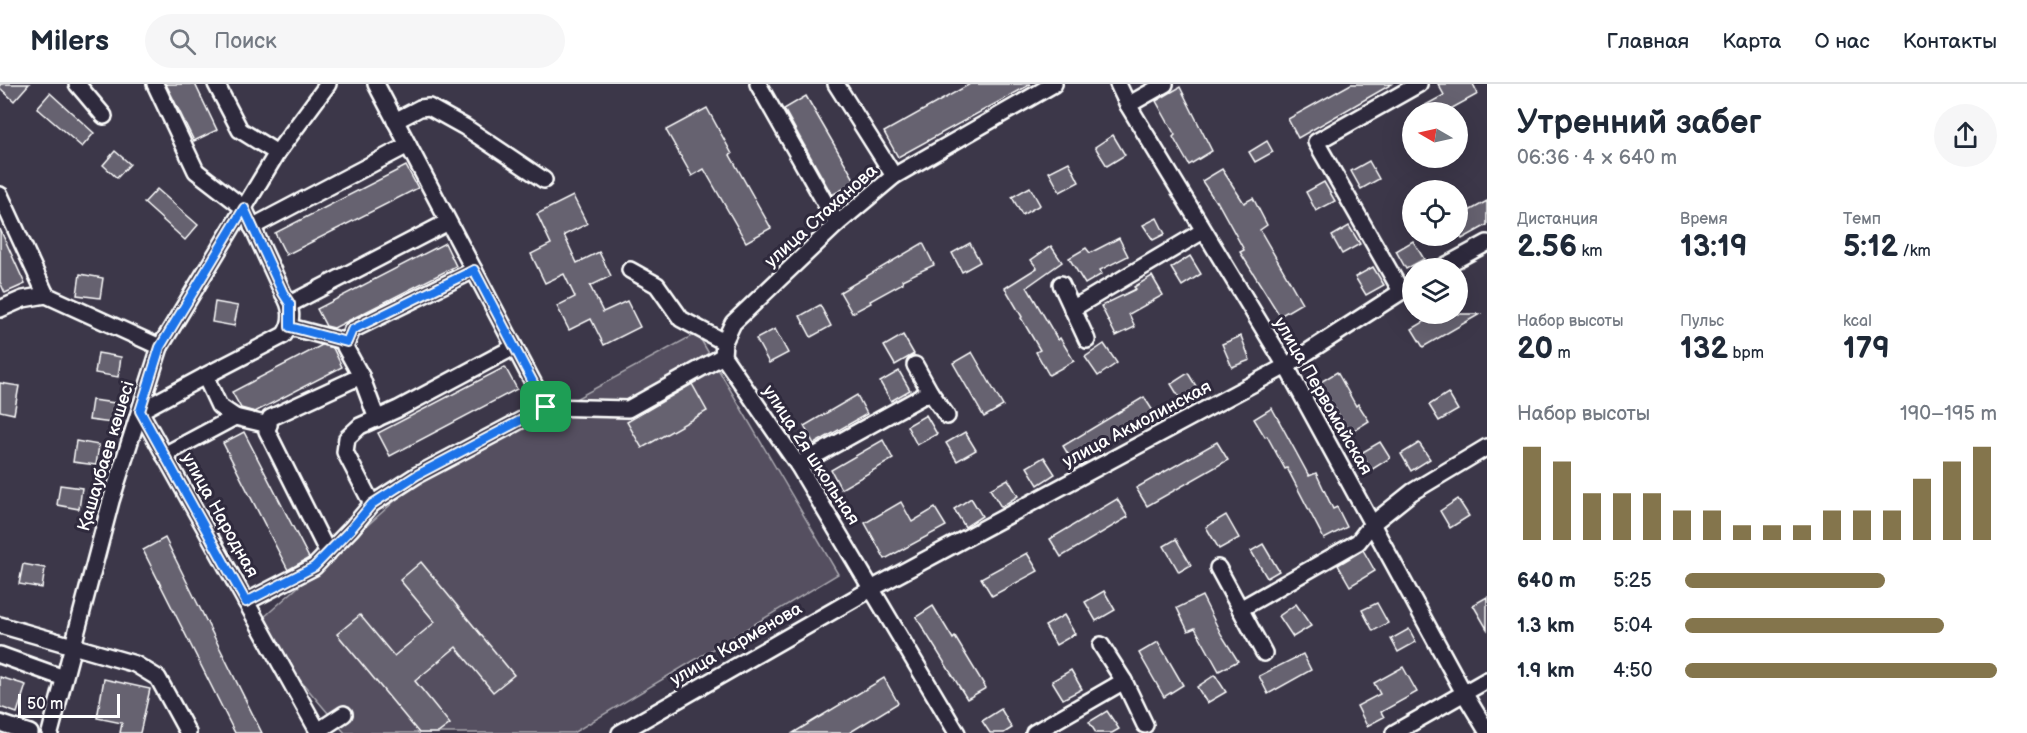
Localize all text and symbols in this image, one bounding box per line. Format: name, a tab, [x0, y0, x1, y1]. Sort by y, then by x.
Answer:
search box	[145, 14, 565, 68]
text: Milers	[30, 25, 109, 58]
icon: search	[166, 25, 199, 58]
text: Поиск	[214, 28, 277, 55]
text: Главная	[1606, 29, 1689, 54]
text: Карта	[1722, 29, 1781, 54]
text: О нас	[1814, 29, 1870, 54]
text: Контакты	[1903, 29, 1997, 54]
north arrow	[1402, 102, 1468, 168]
map controls	[1402, 102, 1468, 324]
text: Утренний забег	[1517, 103, 1762, 143]
button: share	[1934, 104, 1997, 167]
text: 06:36 · 4 × 640 m	[1517, 146, 1677, 170]
street label: улица Стаханова	[761, 160, 882, 272]
button: locate	[1402, 180, 1468, 246]
text: Дистанция	[1517, 210, 1598, 229]
text: Время	[1680, 210, 1728, 229]
text: Темп	[1843, 210, 1881, 229]
text: 2.56	[1517, 229, 1577, 265]
text: 13:19	[1680, 229, 1748, 265]
text: 5:12	[1843, 229, 1898, 265]
text: km	[1577, 242, 1602, 261]
text: /km	[1898, 242, 1931, 261]
button: layers	[1402, 258, 1468, 324]
text: Набор высоты	[1517, 312, 1624, 331]
text: Пульс	[1680, 312, 1724, 331]
text: kcal	[1843, 312, 1872, 331]
street label: улица Первомайская	[1269, 313, 1377, 479]
text: 20	[1517, 331, 1553, 367]
text: 132	[1680, 331, 1728, 367]
text: 179	[1843, 331, 1890, 367]
text: m	[1553, 344, 1571, 363]
text: bpm	[1728, 344, 1764, 363]
street label: улица Акмолинская	[1059, 376, 1215, 472]
street label: Қашаубаев көшесі	[73, 378, 139, 534]
pin	[520, 381, 571, 432]
street label: улица 2я школьная	[758, 381, 864, 529]
icon: arrive	[529, 390, 562, 423]
text: Набор высоты	[1517, 402, 1650, 426]
text: 190–195 m	[1900, 402, 1997, 426]
street label: улица Народная	[177, 449, 263, 581]
text: 640 m	[1517, 569, 1576, 593]
text: 5:25	[1613, 569, 1652, 593]
street label: улица Карменова	[666, 598, 806, 690]
text: 1.3 km	[1517, 614, 1574, 638]
text: 5:04	[1613, 614, 1652, 638]
text: 1.9 km	[1517, 659, 1574, 683]
text: 4:50	[1613, 659, 1652, 683]
scale bar	[18, 691, 120, 718]
text: 50 m	[27, 695, 63, 714]

